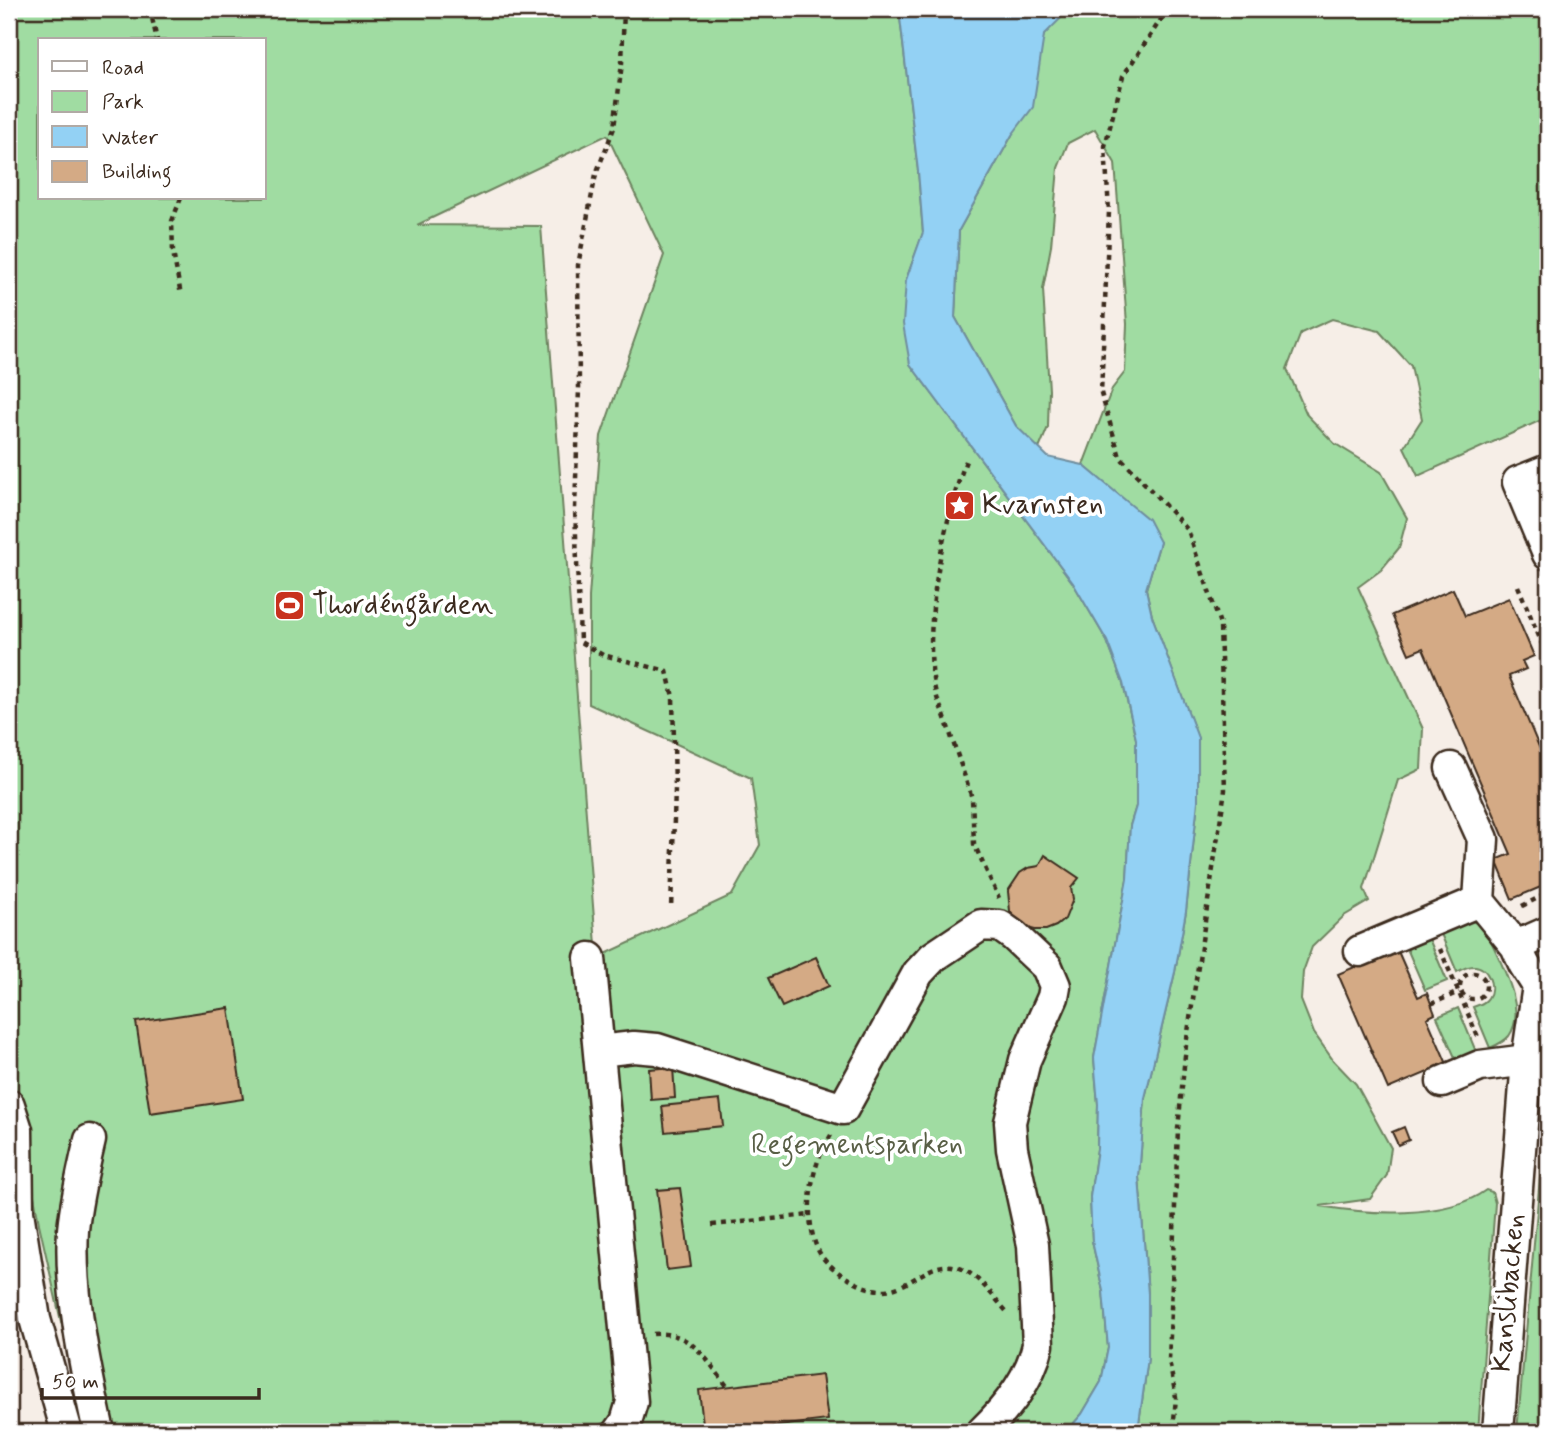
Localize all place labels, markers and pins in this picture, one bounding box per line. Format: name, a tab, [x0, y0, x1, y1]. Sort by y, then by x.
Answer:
place label: Kvarnsten	[982, 487, 1103, 524]
place icon: Kvarnsten	[942, 488, 976, 522]
place label: Thordéngården	[312, 587, 493, 627]
sports icon: Thordéngården	[272, 588, 306, 622]

